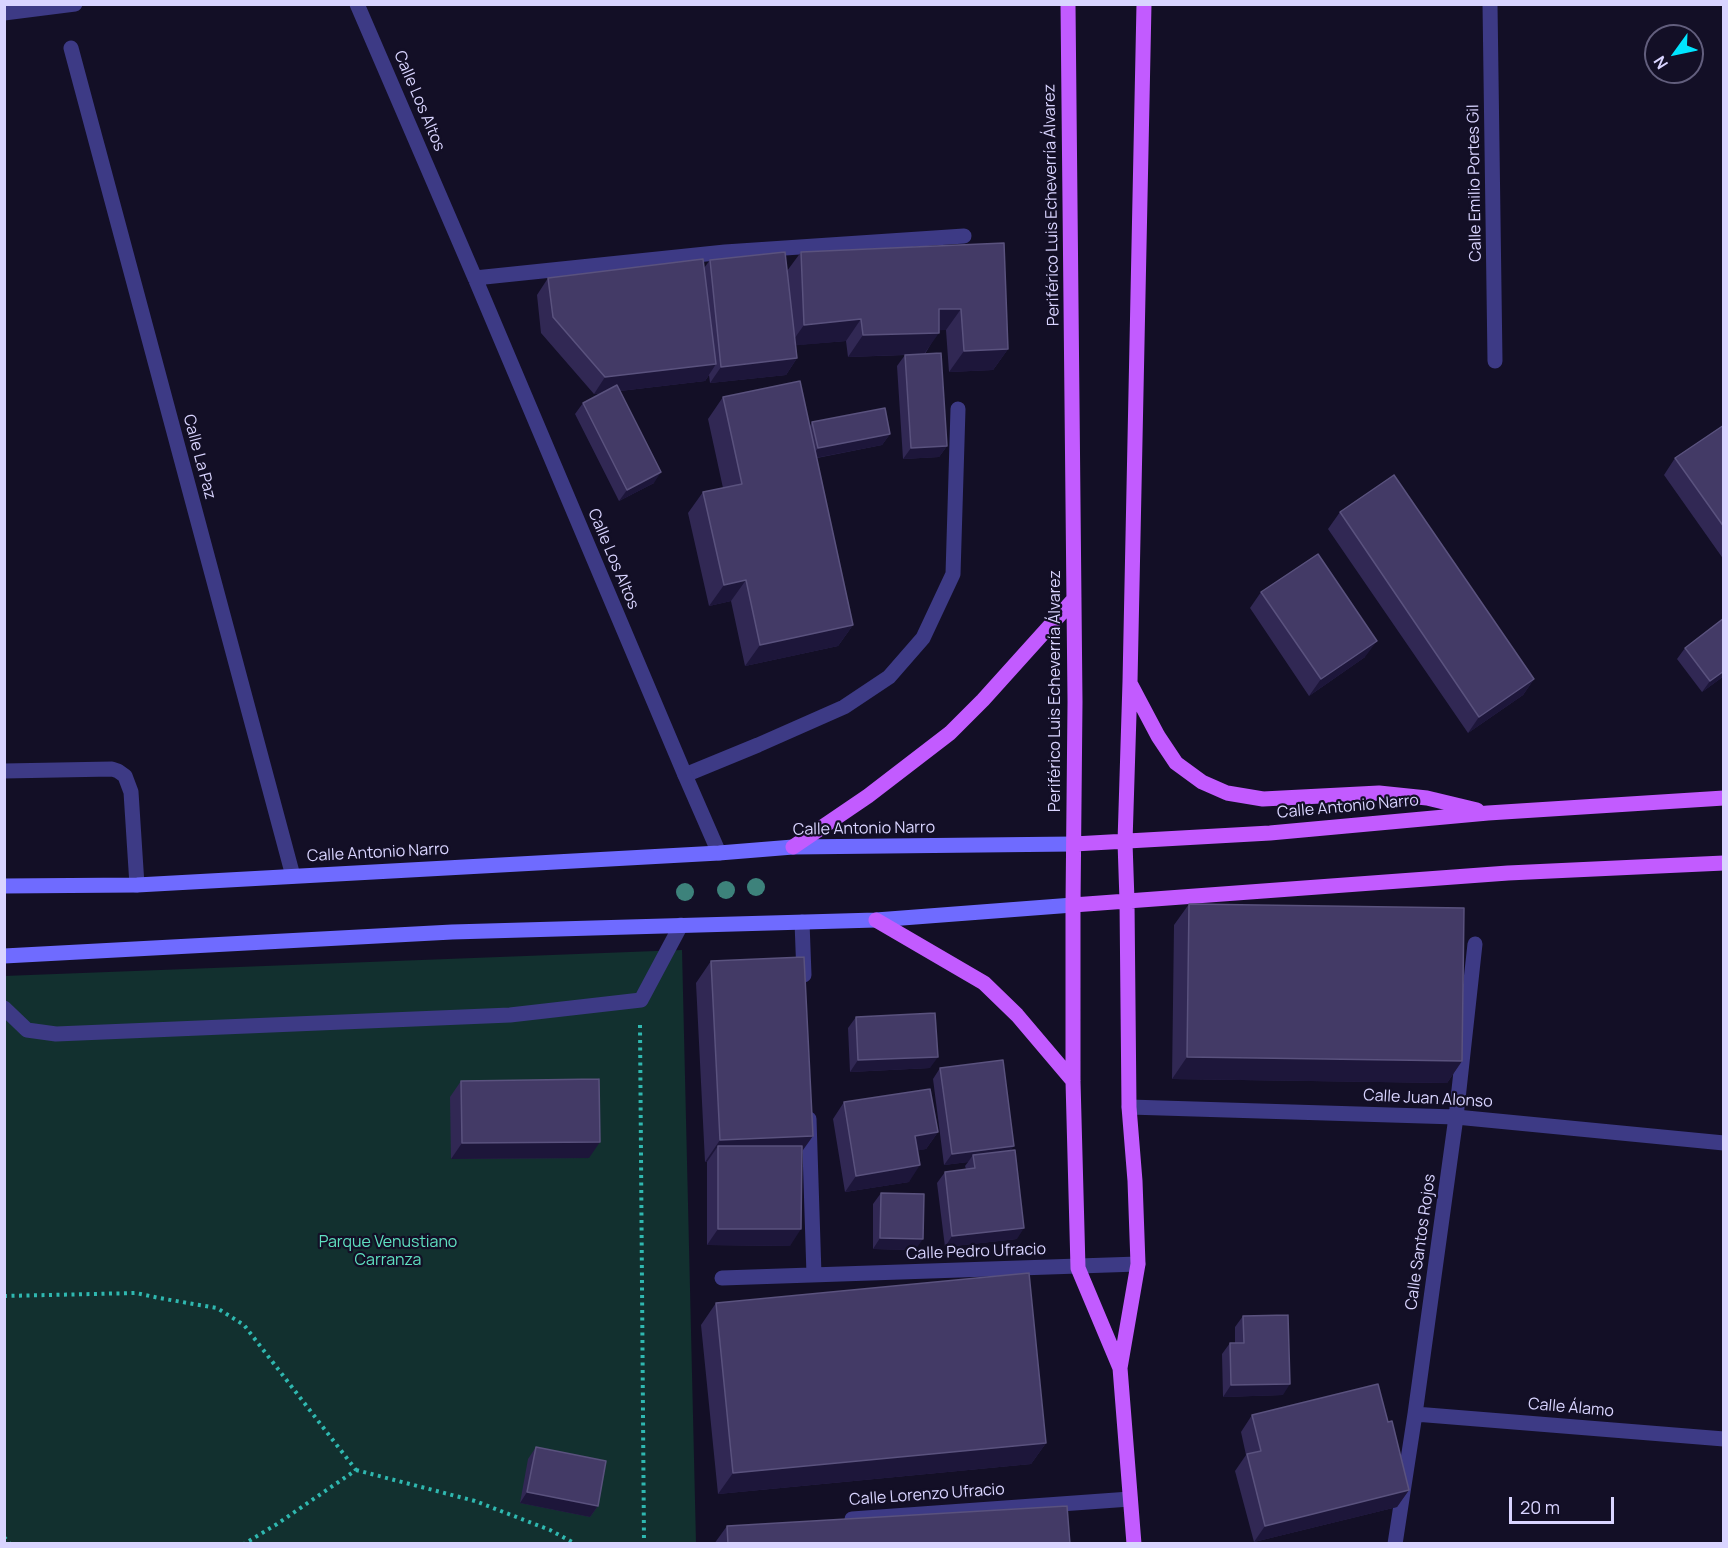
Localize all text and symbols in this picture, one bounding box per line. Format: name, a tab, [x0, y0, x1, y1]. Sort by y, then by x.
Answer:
north arrow	[1644, 24, 1704, 84]
street label: Calle Los Altos	[389, 48, 449, 154]
text: N	[1648, 52, 1673, 74]
street label: Periférico Luis Echeverría Álvarez	[1040, 84, 1064, 326]
street label: Calle Emilio Portes Gil	[1464, 104, 1486, 262]
street label: Calle La Paz	[178, 412, 220, 502]
street label: Calle Los Altos	[583, 506, 643, 612]
street label: Periférico Luis Echeverría Álvarez	[1046, 570, 1066, 812]
street label: Calle Antonio Narro	[1276, 791, 1420, 823]
street label: Calle Antonio Narro	[793, 818, 935, 840]
street label: Calle Antonio Narro	[307, 840, 449, 866]
street label: Calle Juan Alonso	[1363, 1086, 1493, 1112]
street label: Calle Santos Rojos	[1402, 1173, 1440, 1311]
park label: Parque Venustiano Carranza	[319, 1233, 457, 1271]
street label: Calle Pedro Ufracio	[906, 1240, 1046, 1264]
street label: Calle Álamo	[1527, 1395, 1615, 1421]
street label: Calle Lorenzo Ufracio	[849, 1480, 1005, 1510]
scale bar	[1512, 1485, 1617, 1523]
text: 20 m	[1520, 1495, 1560, 1519]

